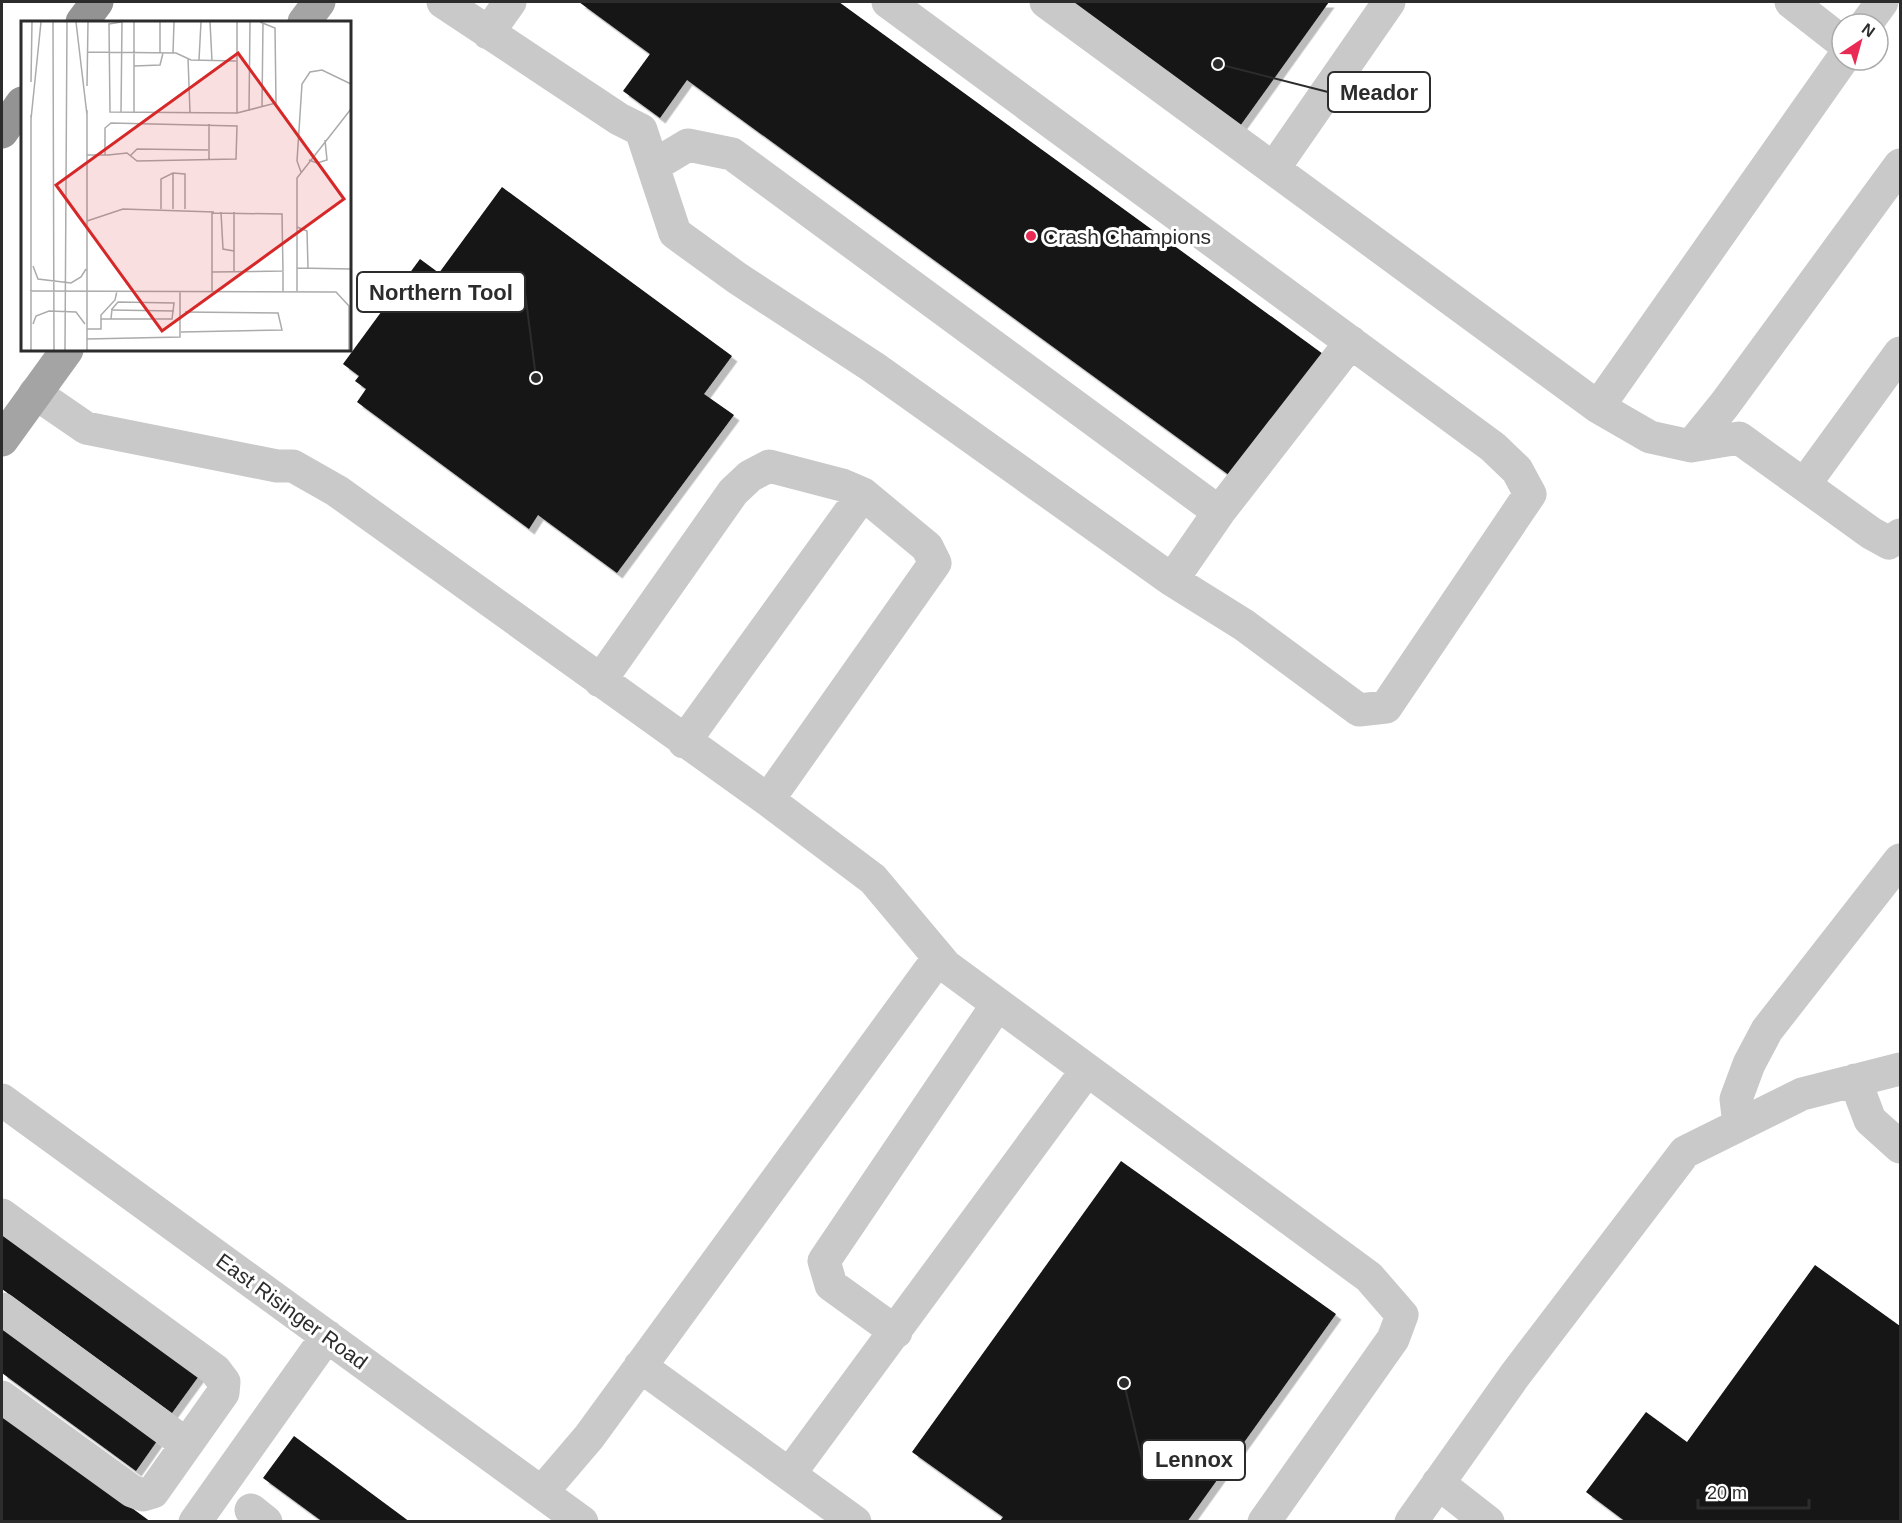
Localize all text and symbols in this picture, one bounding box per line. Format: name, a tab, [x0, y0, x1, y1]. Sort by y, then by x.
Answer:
north arrow	[1830, 12, 1890, 72]
text: N	[1859, 20, 1878, 41]
inset map	[21, 21, 351, 351]
callout: Meador	[1328, 72, 1430, 112]
text: Meador	[1340, 80, 1419, 105]
place label: Crash Champions	[1043, 225, 1211, 248]
marker: Crash Champions	[1024, 229, 1038, 243]
callout: Northern Tool	[357, 272, 525, 312]
text: Northern Tool	[369, 280, 513, 305]
street label: East Risinger Road	[212, 1249, 372, 1373]
callout: Lennox	[1142, 1440, 1245, 1480]
text: Lennox	[1155, 1447, 1234, 1472]
scale bar	[1698, 1472, 1809, 1510]
text: 20 m	[1707, 1483, 1747, 1503]

